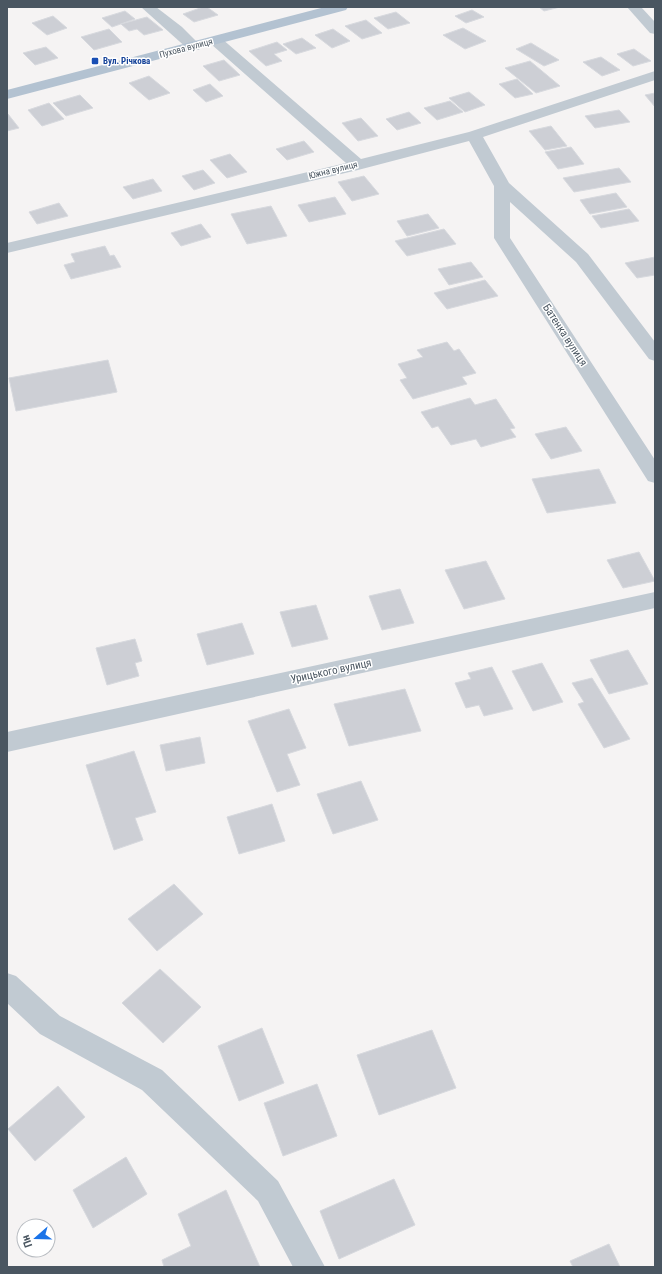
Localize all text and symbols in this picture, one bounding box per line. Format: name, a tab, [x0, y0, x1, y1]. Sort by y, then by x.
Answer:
street label: Пухова вулиця	[158, 36, 214, 60]
marker: Вул. Річкова	[90, 56, 100, 66]
place label: Вул. Річкова	[103, 56, 150, 66]
street label: Южна вулиця	[307, 159, 359, 181]
street label: Батенка вулиця	[540, 301, 590, 369]
street label: Урицького вулиця	[289, 656, 373, 686]
north arrow	[16, 1218, 56, 1258]
text: Пн	[19, 1233, 35, 1249]

